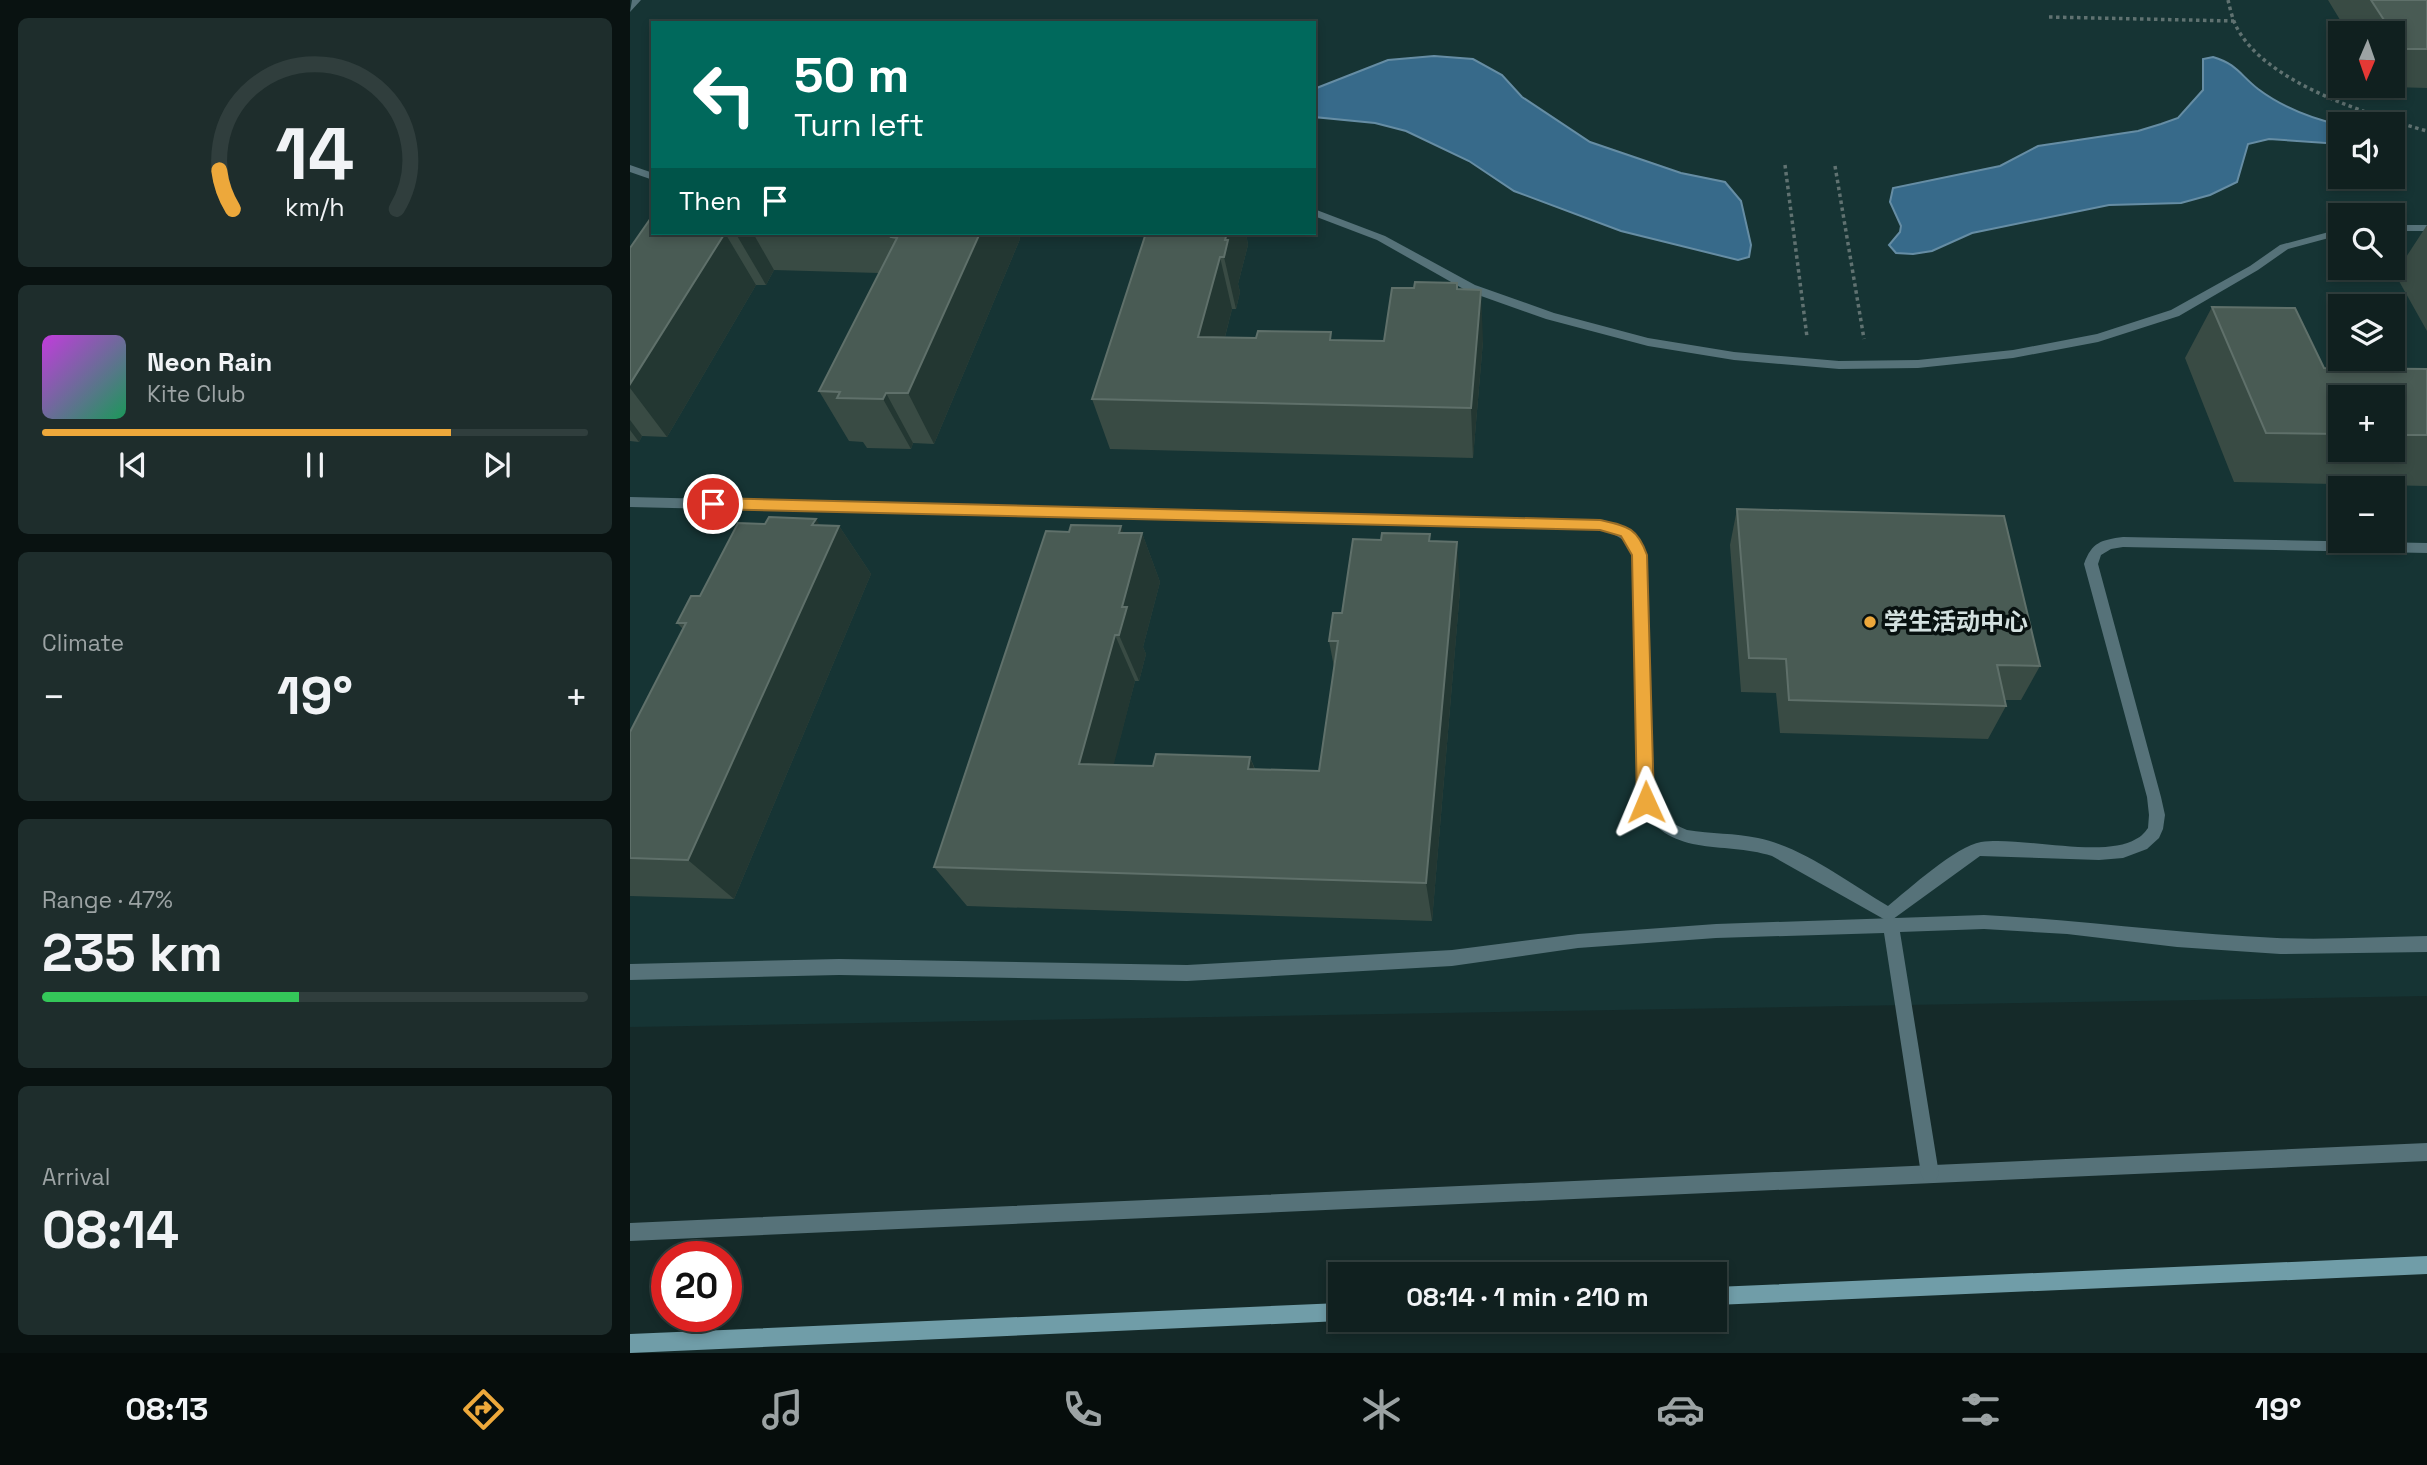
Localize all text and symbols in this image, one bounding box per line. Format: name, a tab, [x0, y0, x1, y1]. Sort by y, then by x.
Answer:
north arrow	[2328, 21, 2404, 98]
map controls	[2328, 21, 2405, 553]
text: 50 m	[794, 44, 909, 106]
icon: left	[679, 49, 770, 140]
text: Turn left	[794, 105, 924, 145]
text: 14	[275, 107, 355, 200]
button: sound	[2328, 112, 2405, 189]
icon: arrive	[756, 182, 794, 220]
text: Then	[679, 184, 742, 218]
text: km/h	[285, 190, 345, 222]
button: search	[2328, 203, 2405, 280]
button: layers	[2328, 294, 2405, 371]
text: Neon Rain	[147, 345, 272, 379]
text: Kite Club	[147, 379, 246, 409]
button: +	[2328, 385, 2405, 462]
icon: previous	[114, 446, 152, 484]
icon: pause	[296, 446, 334, 484]
icon: next	[478, 446, 516, 484]
pin	[683, 474, 743, 534]
button: −	[2328, 476, 2405, 553]
icon: arrive	[694, 485, 732, 523]
place label: 学生活动中心	[1884, 606, 2028, 637]
marker: 学生活动中心	[1862, 614, 1878, 630]
text: Climate	[42, 628, 124, 658]
text: 19°	[277, 663, 353, 729]
text: −	[42, 673, 66, 721]
text: +	[564, 673, 588, 721]
position arrow	[1609, 765, 1683, 839]
text: Range · 47%	[42, 885, 173, 915]
text: 235 km	[42, 920, 223, 986]
text: Arrival	[42, 1162, 110, 1192]
text: 08:14	[42, 1197, 179, 1263]
speed limit sign: 20	[651, 1241, 742, 1332]
text: 08:14 · 1 min · 210 m	[1406, 1280, 1649, 1314]
icon: directions	[459, 1385, 508, 1434]
icon: music	[758, 1385, 807, 1434]
icon: phone	[1058, 1385, 1107, 1434]
icon: climate	[1357, 1385, 1406, 1434]
icon: car	[1656, 1385, 1705, 1434]
icon: filters	[1956, 1385, 2005, 1434]
text: 08:13	[125, 1389, 209, 1429]
text: 19°	[2255, 1389, 2302, 1429]

